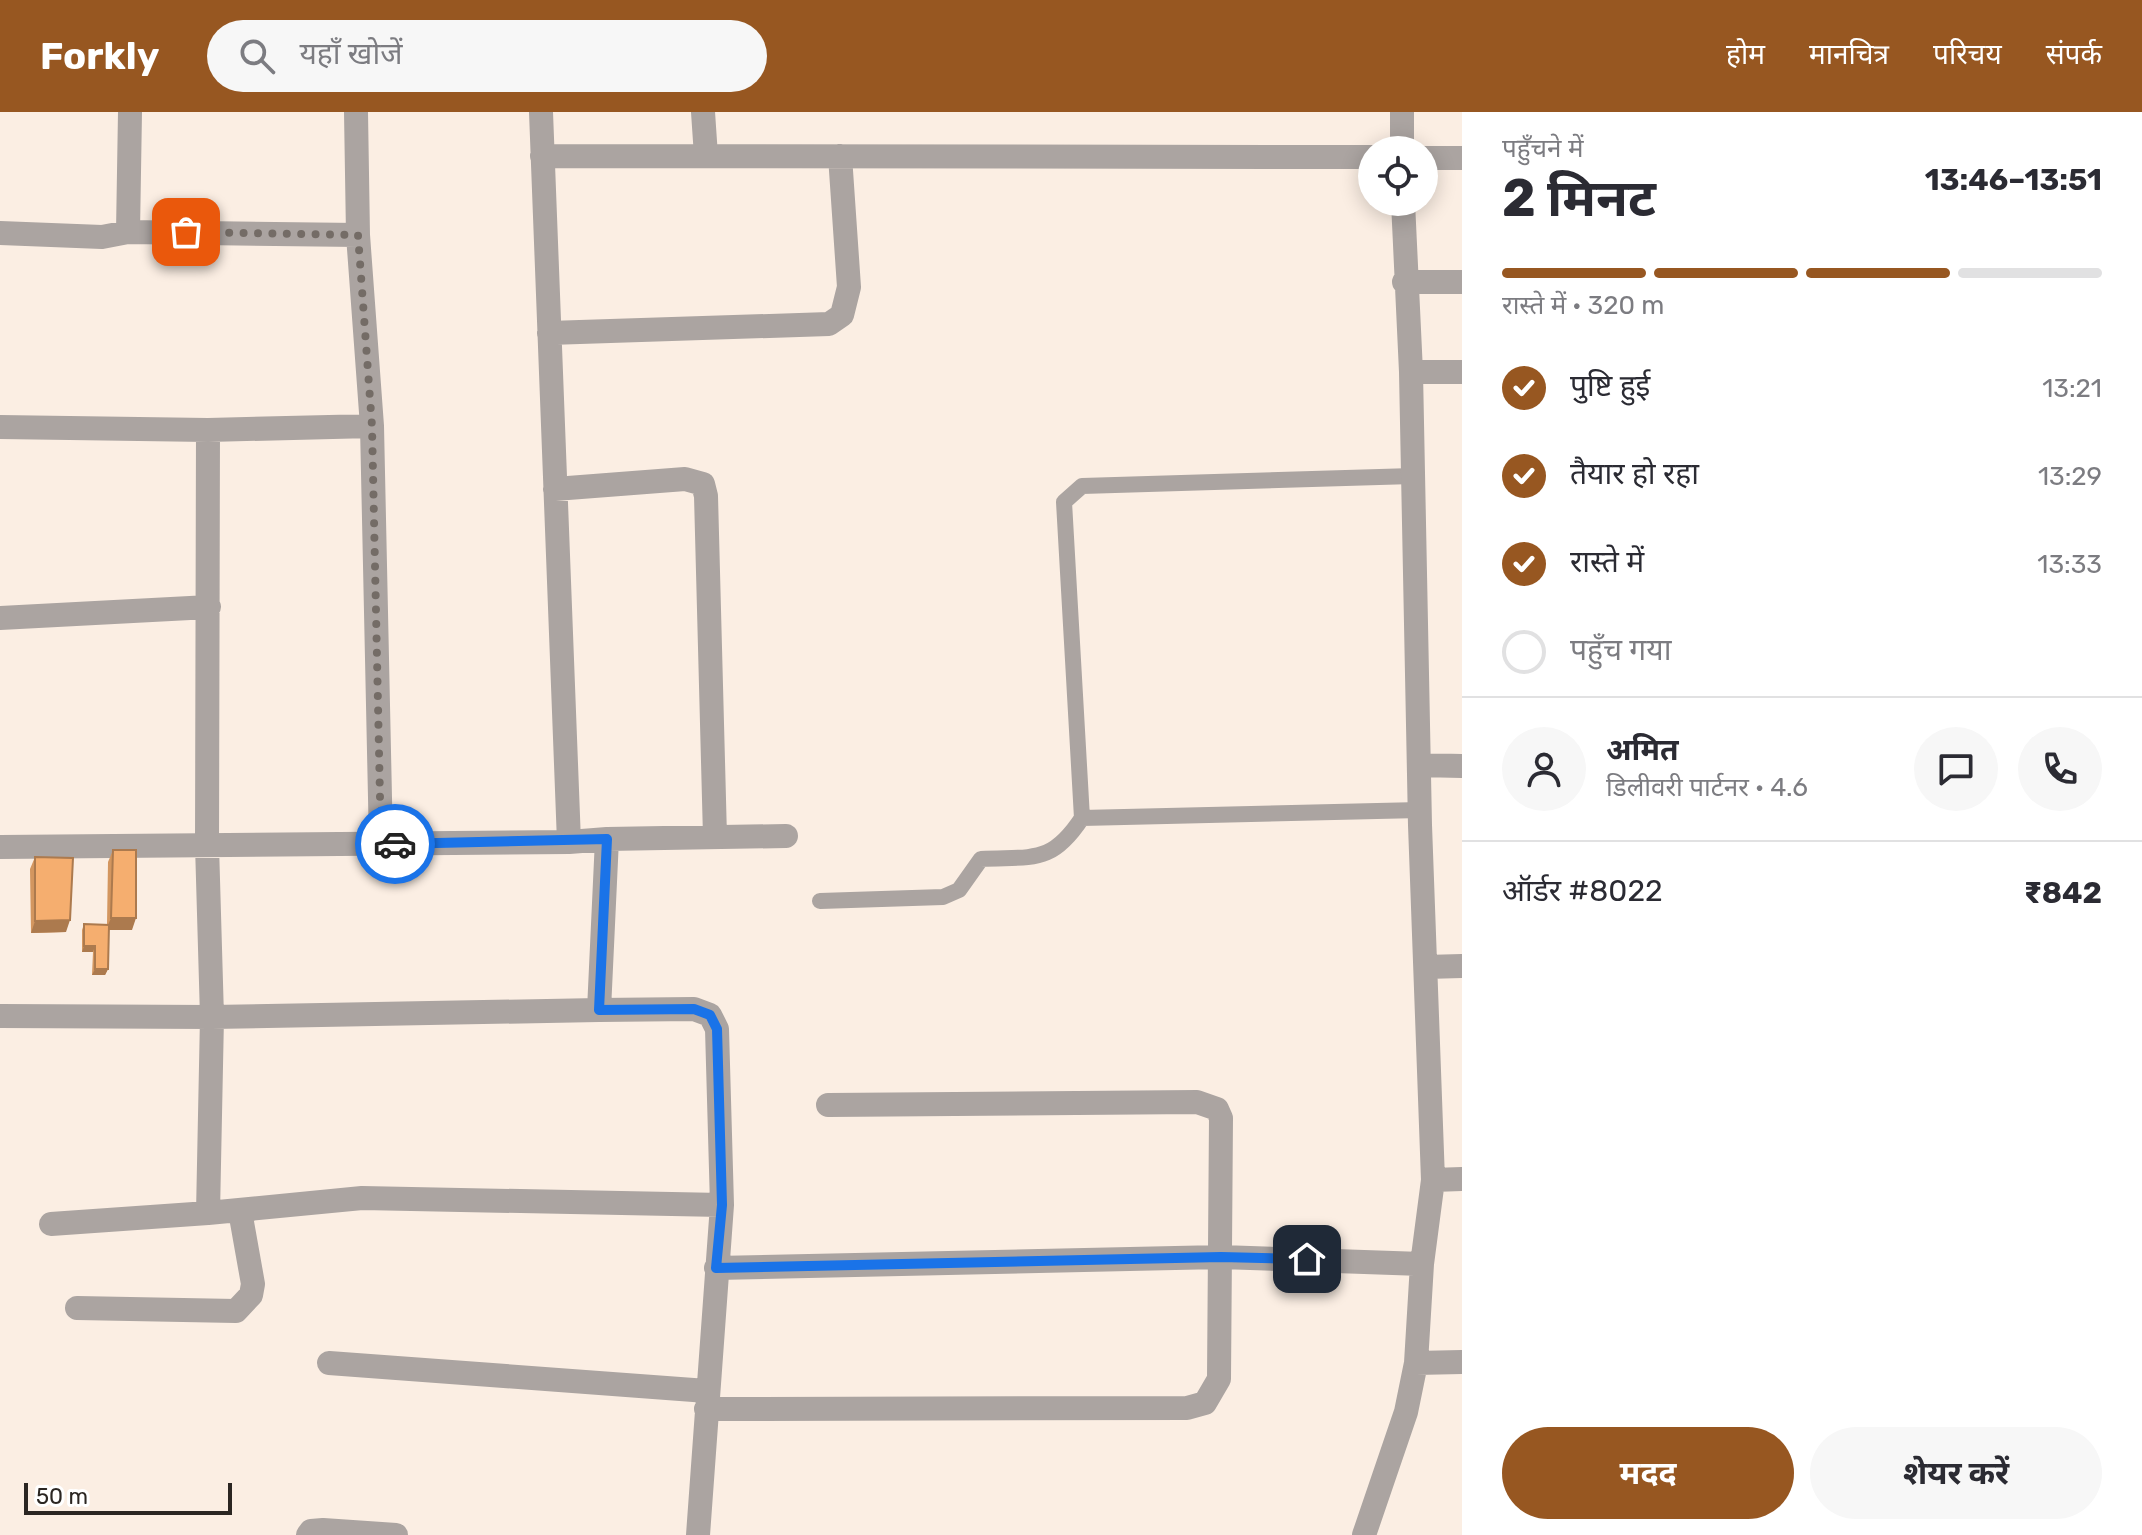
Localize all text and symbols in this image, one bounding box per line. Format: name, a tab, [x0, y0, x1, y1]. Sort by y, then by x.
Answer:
search box	[207, 20, 767, 92]
text: Forkly	[40, 33, 159, 79]
icon: search	[235, 34, 279, 78]
text: यहाँ खोजें	[299, 36, 402, 72]
text: होम	[1726, 38, 1765, 71]
text: मानचित्र	[1809, 38, 1889, 71]
text: परिचय	[1933, 38, 2002, 71]
text: संपर्क	[2046, 38, 2102, 71]
text: पहुँचने में	[1502, 133, 1583, 164]
map controls	[1358, 136, 1438, 216]
button: locate	[1358, 136, 1438, 216]
text: 13:46–13:51	[1925, 162, 2102, 198]
text: 2 मिनट	[1502, 167, 1656, 229]
pin	[152, 198, 220, 266]
icon: bag	[164, 210, 208, 254]
text: रास्ते में · 320 m	[1502, 290, 1664, 321]
icon: check	[1502, 366, 1546, 410]
text: पुष्टि हुई	[1570, 368, 1650, 404]
text: 13:21	[2042, 373, 2102, 404]
icon: check	[1502, 454, 1546, 498]
text: तैयार हो रहा	[1570, 456, 1699, 492]
text: 13:29	[2038, 461, 2102, 492]
icon: check	[1502, 542, 1546, 586]
text: रास्ते में	[1570, 544, 1644, 580]
text: 13:33	[2037, 549, 2102, 580]
text: पहुँच गया	[1570, 632, 1671, 668]
button: person	[1502, 727, 1586, 811]
button: chat	[1914, 727, 1998, 811]
button: phone	[2018, 727, 2102, 811]
text: अमित	[1606, 732, 1679, 768]
text: डिलीवरी पार्टनर · 4.6	[1606, 772, 1808, 803]
courier	[355, 804, 435, 884]
icon: car	[373, 822, 417, 866]
text: ऑर्डर #8022	[1502, 873, 1663, 909]
text: ₹842	[2024, 875, 2102, 911]
pin	[1273, 1225, 1341, 1293]
icon: home	[1285, 1237, 1329, 1281]
button: मदद	[1502, 1427, 1794, 1519]
button: शेयर करें	[1810, 1427, 2102, 1519]
scale bar	[24, 1479, 232, 1515]
text: 50 m	[36, 1483, 88, 1510]

